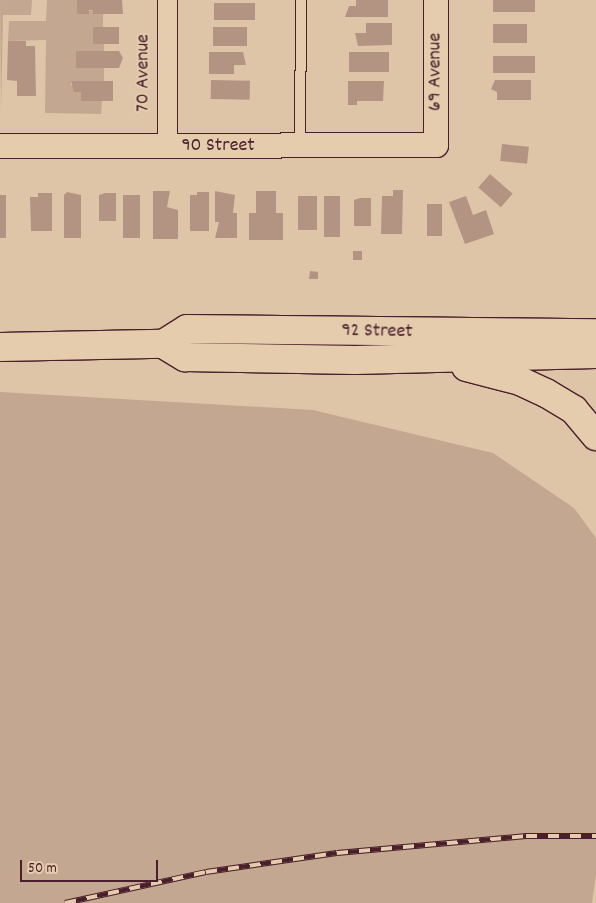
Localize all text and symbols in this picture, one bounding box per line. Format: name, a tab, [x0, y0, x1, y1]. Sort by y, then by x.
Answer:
street label: 69 Avenue	[424, 33, 448, 111]
street label: 70 Avenue	[132, 34, 156, 112]
street label: 90 Street	[181, 134, 255, 158]
street label: 92 Street	[341, 319, 413, 345]
scale bar	[22, 850, 160, 882]
text: 50 m	[28, 858, 57, 880]

